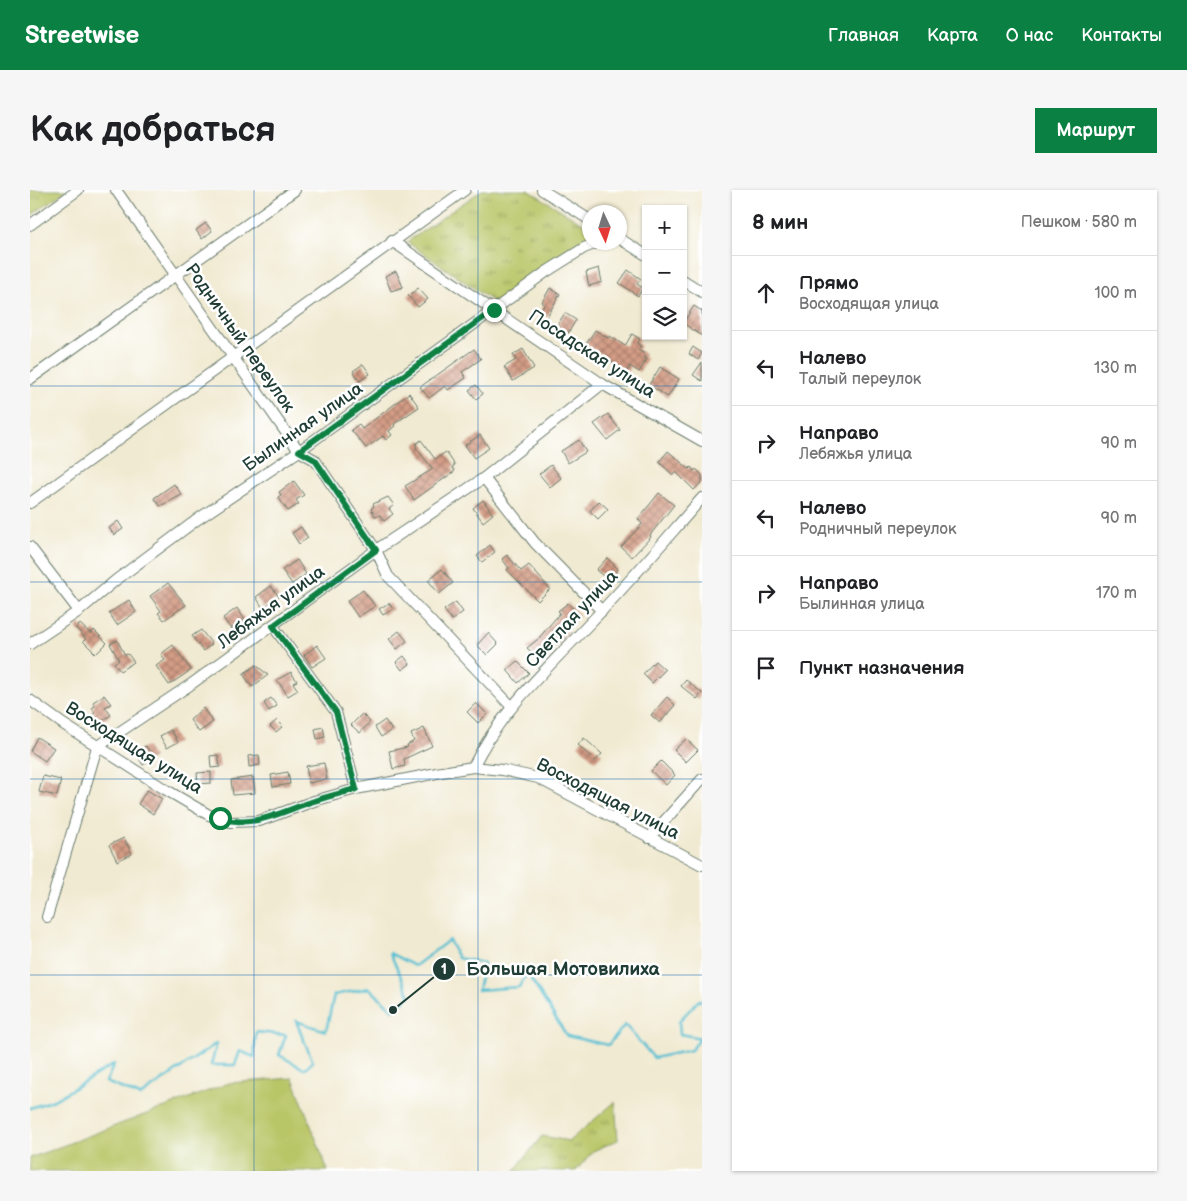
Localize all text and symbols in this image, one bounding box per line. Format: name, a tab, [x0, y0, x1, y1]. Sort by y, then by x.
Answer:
text: Streetwise	[25, 21, 139, 50]
text: Главная	[828, 25, 899, 46]
text: Карта	[927, 25, 978, 46]
text: О нас	[1006, 25, 1053, 46]
text: Контакты	[1081, 25, 1162, 46]
button: Маршрут	[1035, 108, 1157, 153]
text: Как добраться	[30, 109, 276, 152]
north arrow	[582, 205, 627, 250]
map controls	[642, 205, 687, 340]
button: +	[642, 205, 687, 250]
text: 8 мин	[752, 210, 808, 235]
text: Пешком · 580 m	[1021, 213, 1137, 232]
button: −	[642, 250, 687, 295]
street label: Родничный переулок	[181, 259, 300, 417]
text: Прямо	[799, 272, 859, 295]
icon: ahead	[752, 279, 780, 307]
text: 100 m	[1094, 284, 1137, 303]
button: layers	[642, 295, 687, 340]
text: Восходящая улица	[799, 295, 939, 314]
route end	[483, 299, 506, 322]
street label: Посадская улица	[525, 305, 660, 403]
text: Налево	[799, 347, 866, 370]
icon: left	[752, 354, 780, 382]
text: 130 m	[1094, 359, 1137, 378]
text: Талый переулок	[799, 370, 921, 389]
street label: Былинная улица	[239, 378, 367, 476]
text: Направо	[799, 422, 879, 445]
icon: right	[752, 429, 780, 457]
text: 90 m	[1101, 434, 1137, 453]
text: Лебяжья улица	[799, 445, 912, 464]
text: Налево	[799, 497, 866, 520]
icon: left	[752, 504, 780, 532]
text: 90 m	[1101, 509, 1137, 528]
text: Родничный переулок	[799, 520, 956, 539]
street label: Лебяжья улица	[212, 561, 329, 654]
street label: Светлая улица	[522, 566, 623, 672]
text: Направо	[799, 572, 879, 595]
icon: right	[752, 579, 780, 607]
text: 170 m	[1096, 584, 1137, 603]
text: Былинная улица	[799, 595, 925, 614]
icon: arrive	[752, 654, 780, 682]
text: Пункт назначения	[799, 657, 964, 680]
street label: Восходящая улица	[62, 697, 207, 799]
street label: Восходящая улица	[533, 754, 683, 844]
route start	[209, 807, 232, 830]
callout: Большая Мотовилиха	[432, 952, 670, 986]
text: Большая Мотовилиха	[466, 958, 661, 981]
text: 1	[441, 960, 447, 979]

